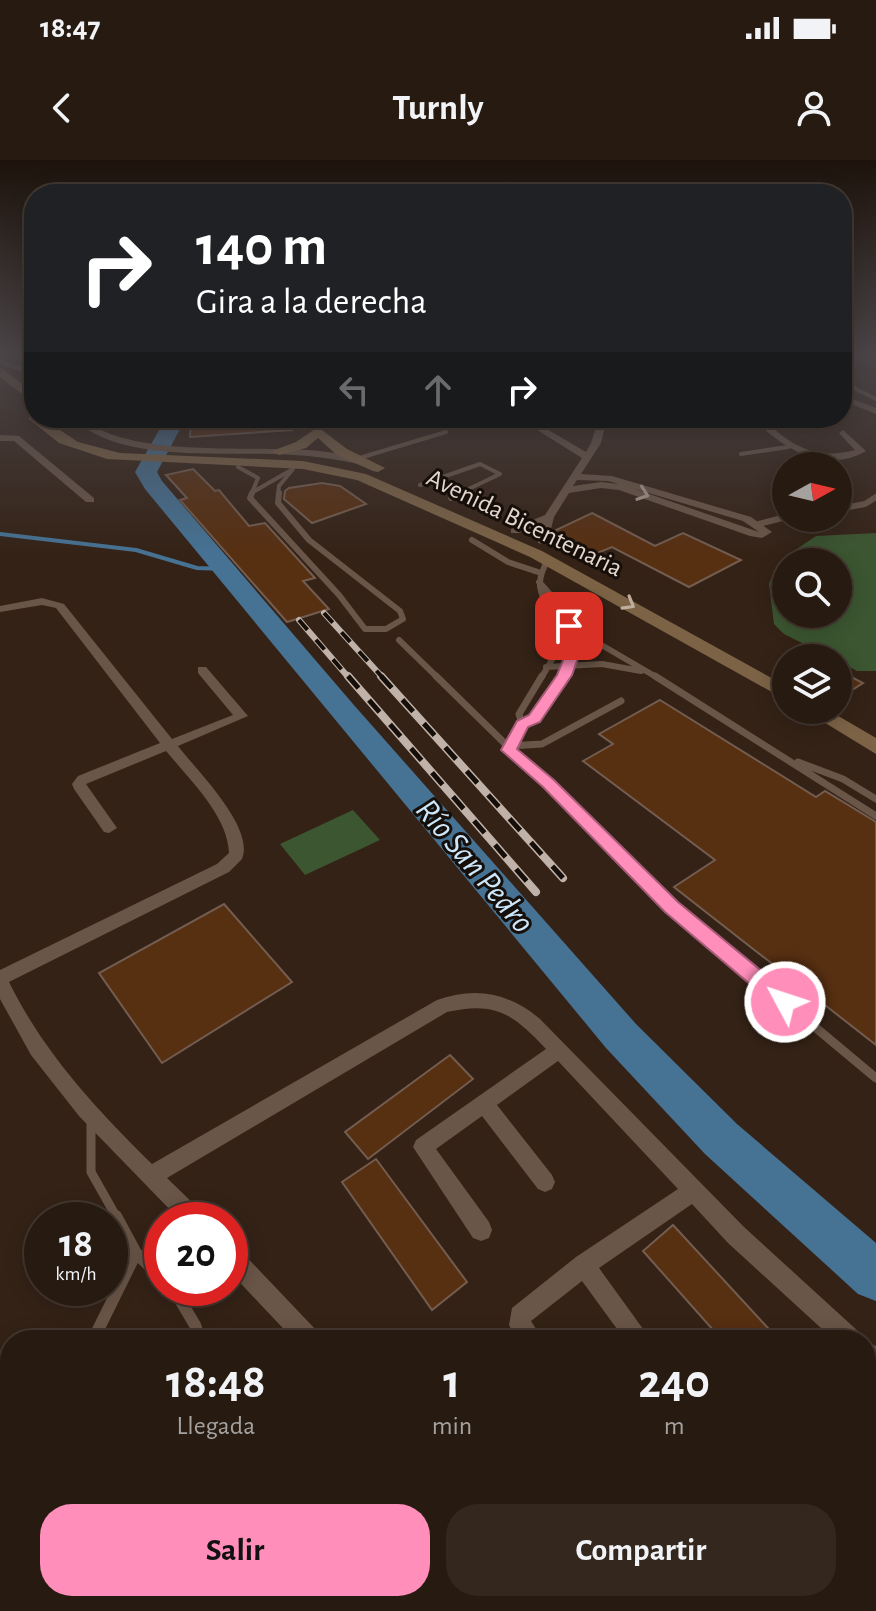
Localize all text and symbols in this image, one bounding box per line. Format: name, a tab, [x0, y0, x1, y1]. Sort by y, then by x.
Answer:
text: 18:47	[40, 13, 101, 43]
icon: back	[40, 86, 84, 130]
icon: person	[792, 86, 836, 130]
text: Turnly	[392, 90, 484, 126]
icon: right	[64, 216, 168, 320]
text: 140 m	[196, 219, 327, 275]
text: Gira a la derecha	[196, 284, 427, 320]
icon: left	[332, 368, 376, 412]
icon: ahead	[416, 368, 460, 412]
icon: right	[500, 368, 544, 412]
north arrow	[772, 452, 852, 532]
map controls	[772, 452, 852, 724]
street label: Avenida Bicentenaria	[423, 464, 626, 582]
one-way arrow	[636, 484, 650, 501]
button: search	[772, 548, 852, 628]
pin	[535, 592, 603, 660]
one-way arrow	[620, 594, 635, 610]
icon: arrive	[547, 604, 591, 648]
button: layers	[772, 644, 852, 724]
water label: Río San Pedro	[409, 793, 540, 940]
position arrow	[743, 960, 827, 1044]
speed limit sign: 20	[144, 1202, 248, 1306]
text: 18	[59, 1224, 93, 1264]
text: km/h	[55, 1264, 97, 1284]
text: 18:48	[166, 1359, 266, 1407]
text: 1	[443, 1359, 461, 1407]
text: 240	[638, 1359, 710, 1407]
text: Llegada	[176, 1413, 255, 1439]
text: min	[432, 1413, 472, 1439]
text: m	[664, 1413, 685, 1439]
button: Salir	[40, 1504, 430, 1596]
button: Compartir	[446, 1504, 836, 1596]

